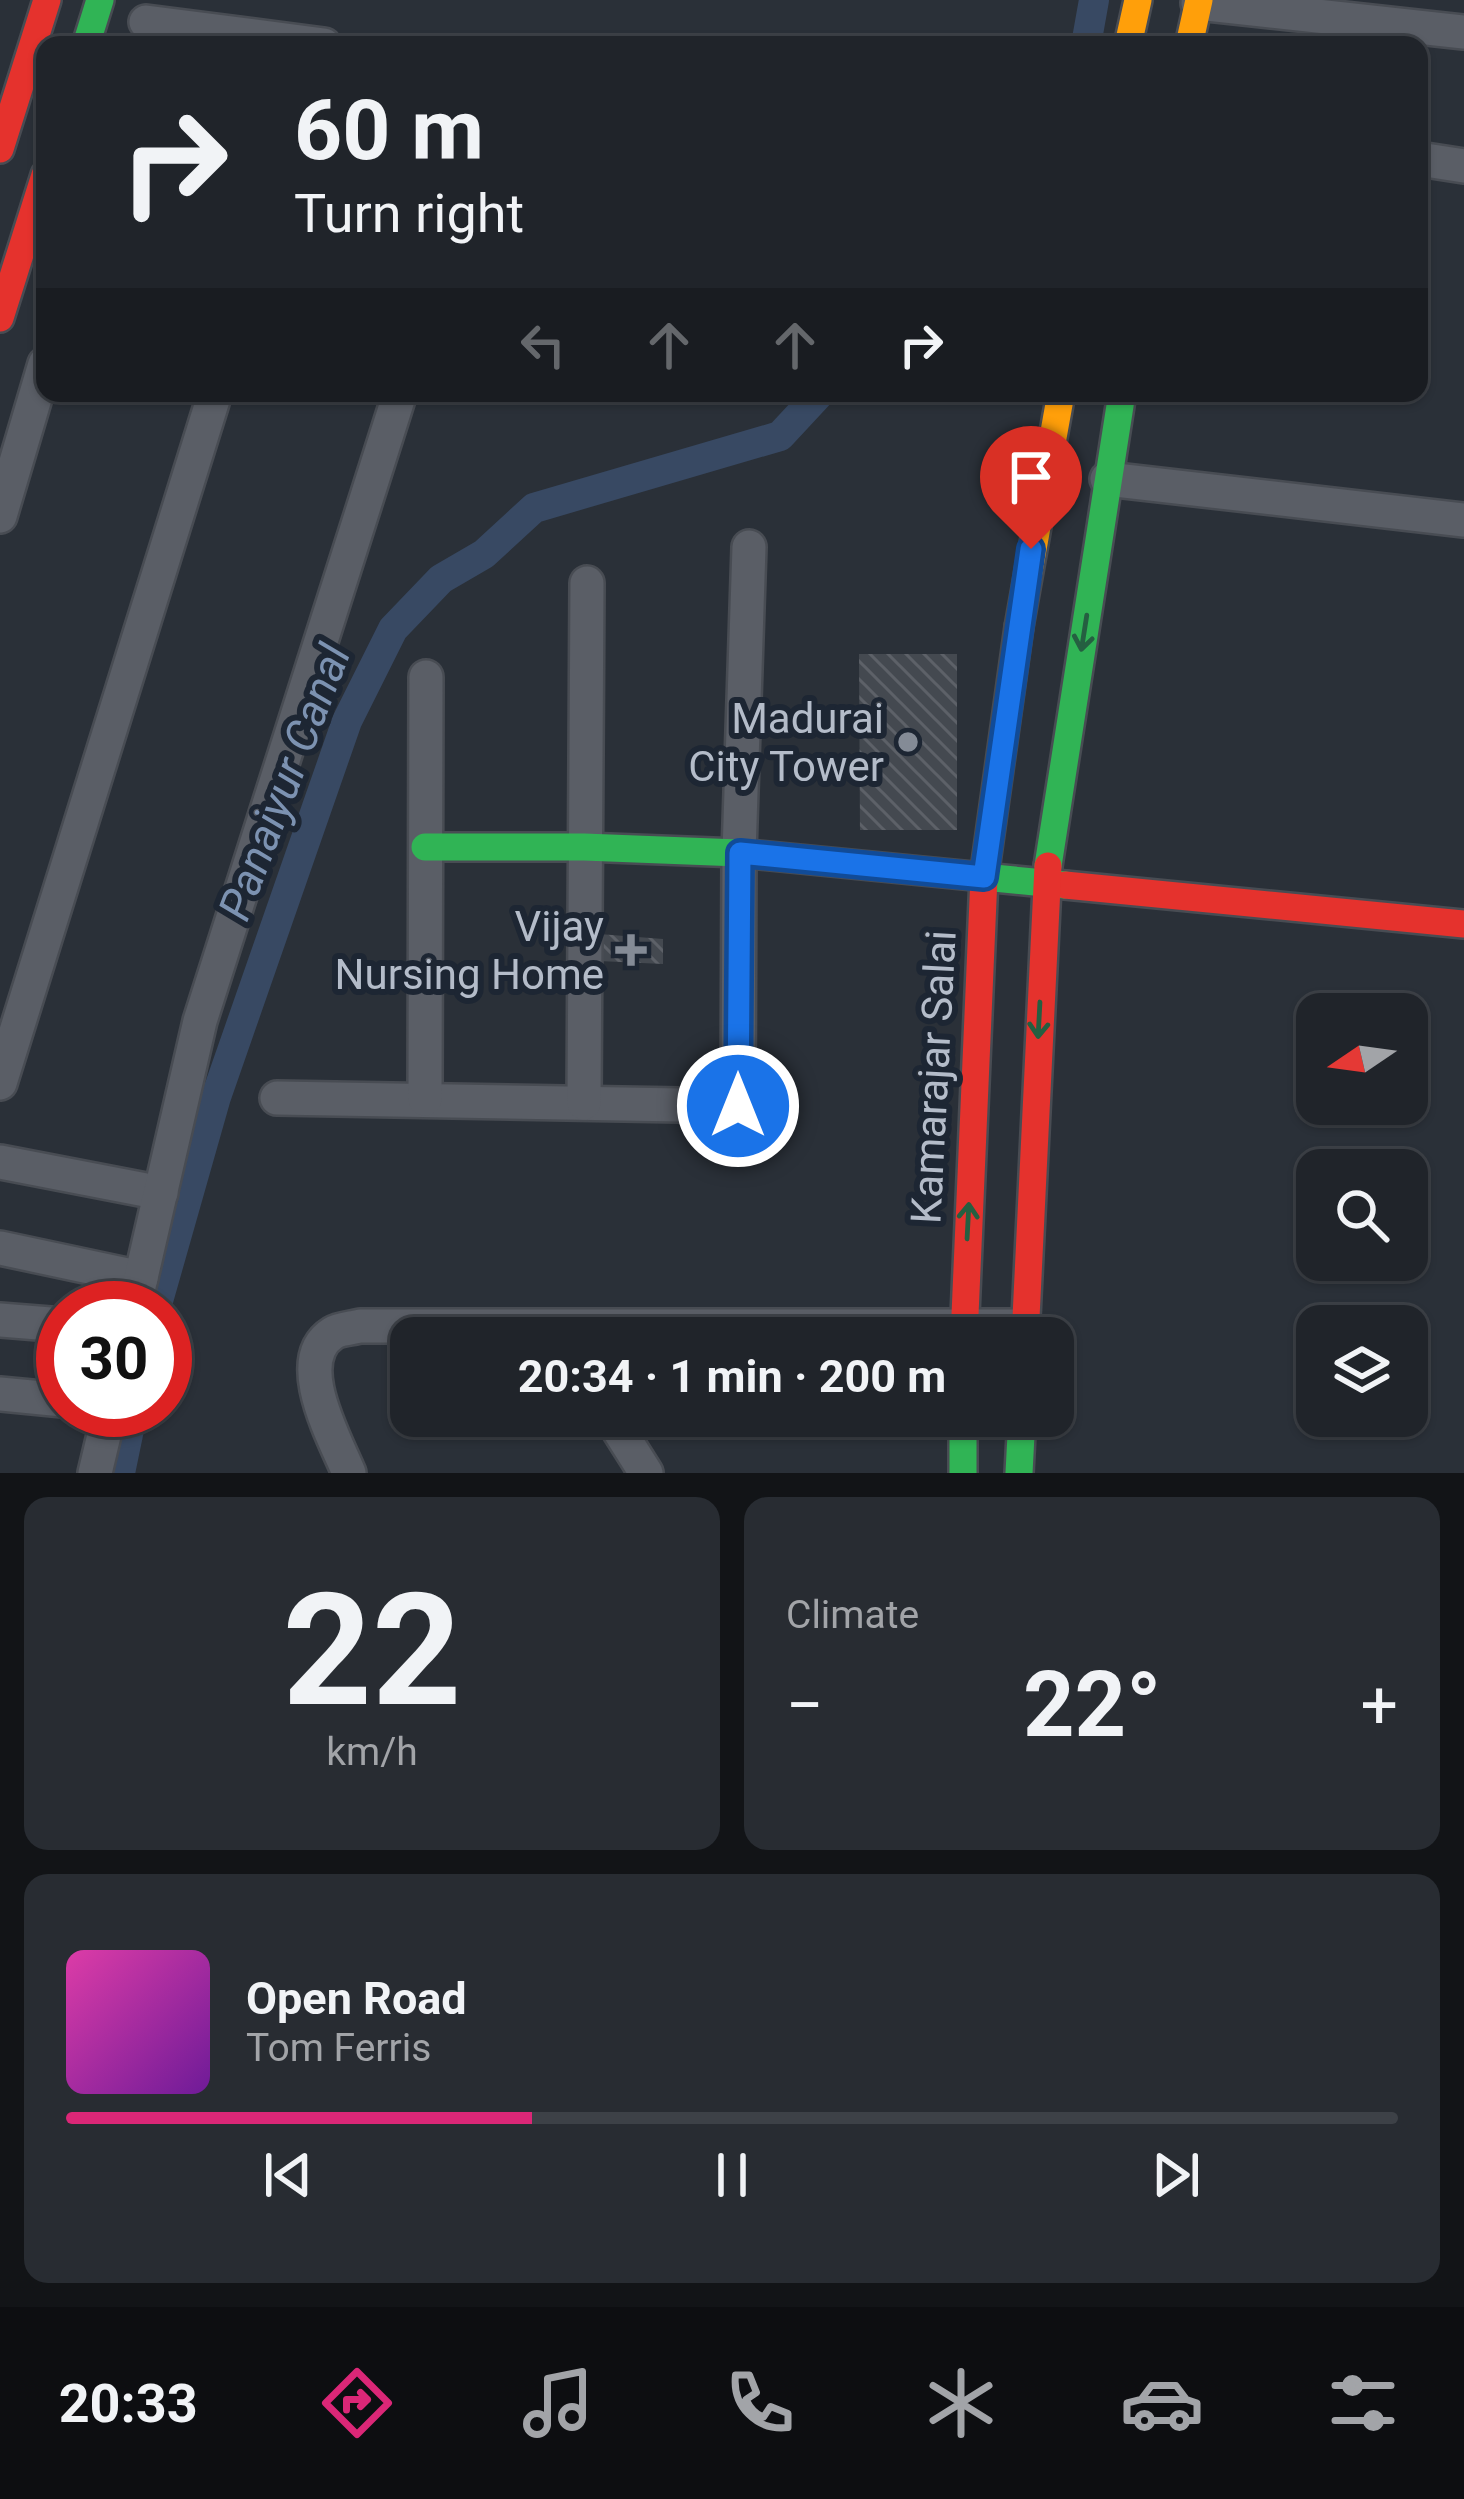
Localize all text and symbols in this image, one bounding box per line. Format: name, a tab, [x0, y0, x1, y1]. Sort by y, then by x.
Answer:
text: 60 m	[294, 81, 484, 180]
icon: right	[96, 84, 252, 240]
text: Turn right	[294, 182, 524, 245]
icon: left	[510, 312, 576, 378]
icon: ahead	[636, 312, 702, 378]
icon: ahead	[762, 312, 828, 378]
icon: right	[888, 312, 954, 378]
pin	[980, 426, 1082, 549]
icon: arrive	[998, 444, 1064, 510]
one-way arrow	[1071, 613, 1094, 652]
water label: Panaiyur Canal	[208, 637, 361, 927]
place label: Madurai City Tower	[688, 694, 884, 791]
marker: Madurai City Tower	[895, 729, 921, 755]
place label: Vijay Nursing Home	[335, 902, 604, 999]
street label: Kamarajar Salai	[901, 929, 966, 1225]
marker: Vijay Nursing Home	[615, 934, 647, 966]
north arrow	[1296, 993, 1428, 1125]
map controls	[1296, 993, 1428, 1437]
one-way arrow	[1027, 1000, 1050, 1039]
position arrow	[675, 1043, 801, 1169]
button: search	[1296, 1149, 1428, 1281]
one-way arrow	[957, 1202, 980, 1241]
speed limit sign: 30	[36, 1281, 192, 1437]
button: layers	[1296, 1305, 1428, 1437]
text: 20:34 · 1 min · 200 m	[518, 1350, 946, 1403]
text: 22	[282, 1559, 462, 1742]
text: Climate	[786, 1592, 919, 1638]
text: 22°	[1023, 1653, 1161, 1758]
text: −	[786, 1667, 824, 1744]
text: +	[1361, 1667, 1398, 1744]
text: km/h	[326, 1729, 418, 1775]
text: Open Road	[246, 1972, 467, 2025]
text: Tom Ferris	[246, 2025, 431, 2071]
icon: previous	[255, 2142, 321, 2208]
icon: pause	[699, 2142, 765, 2208]
icon: next	[1143, 2142, 1209, 2208]
icon: directions	[315, 2361, 399, 2445]
icon: music	[516, 2361, 600, 2445]
icon: phone	[718, 2361, 802, 2445]
icon: climate	[919, 2361, 1003, 2445]
icon: car	[1120, 2361, 1204, 2445]
icon: filters	[1321, 2361, 1405, 2445]
text: 20:33	[59, 2372, 198, 2435]

